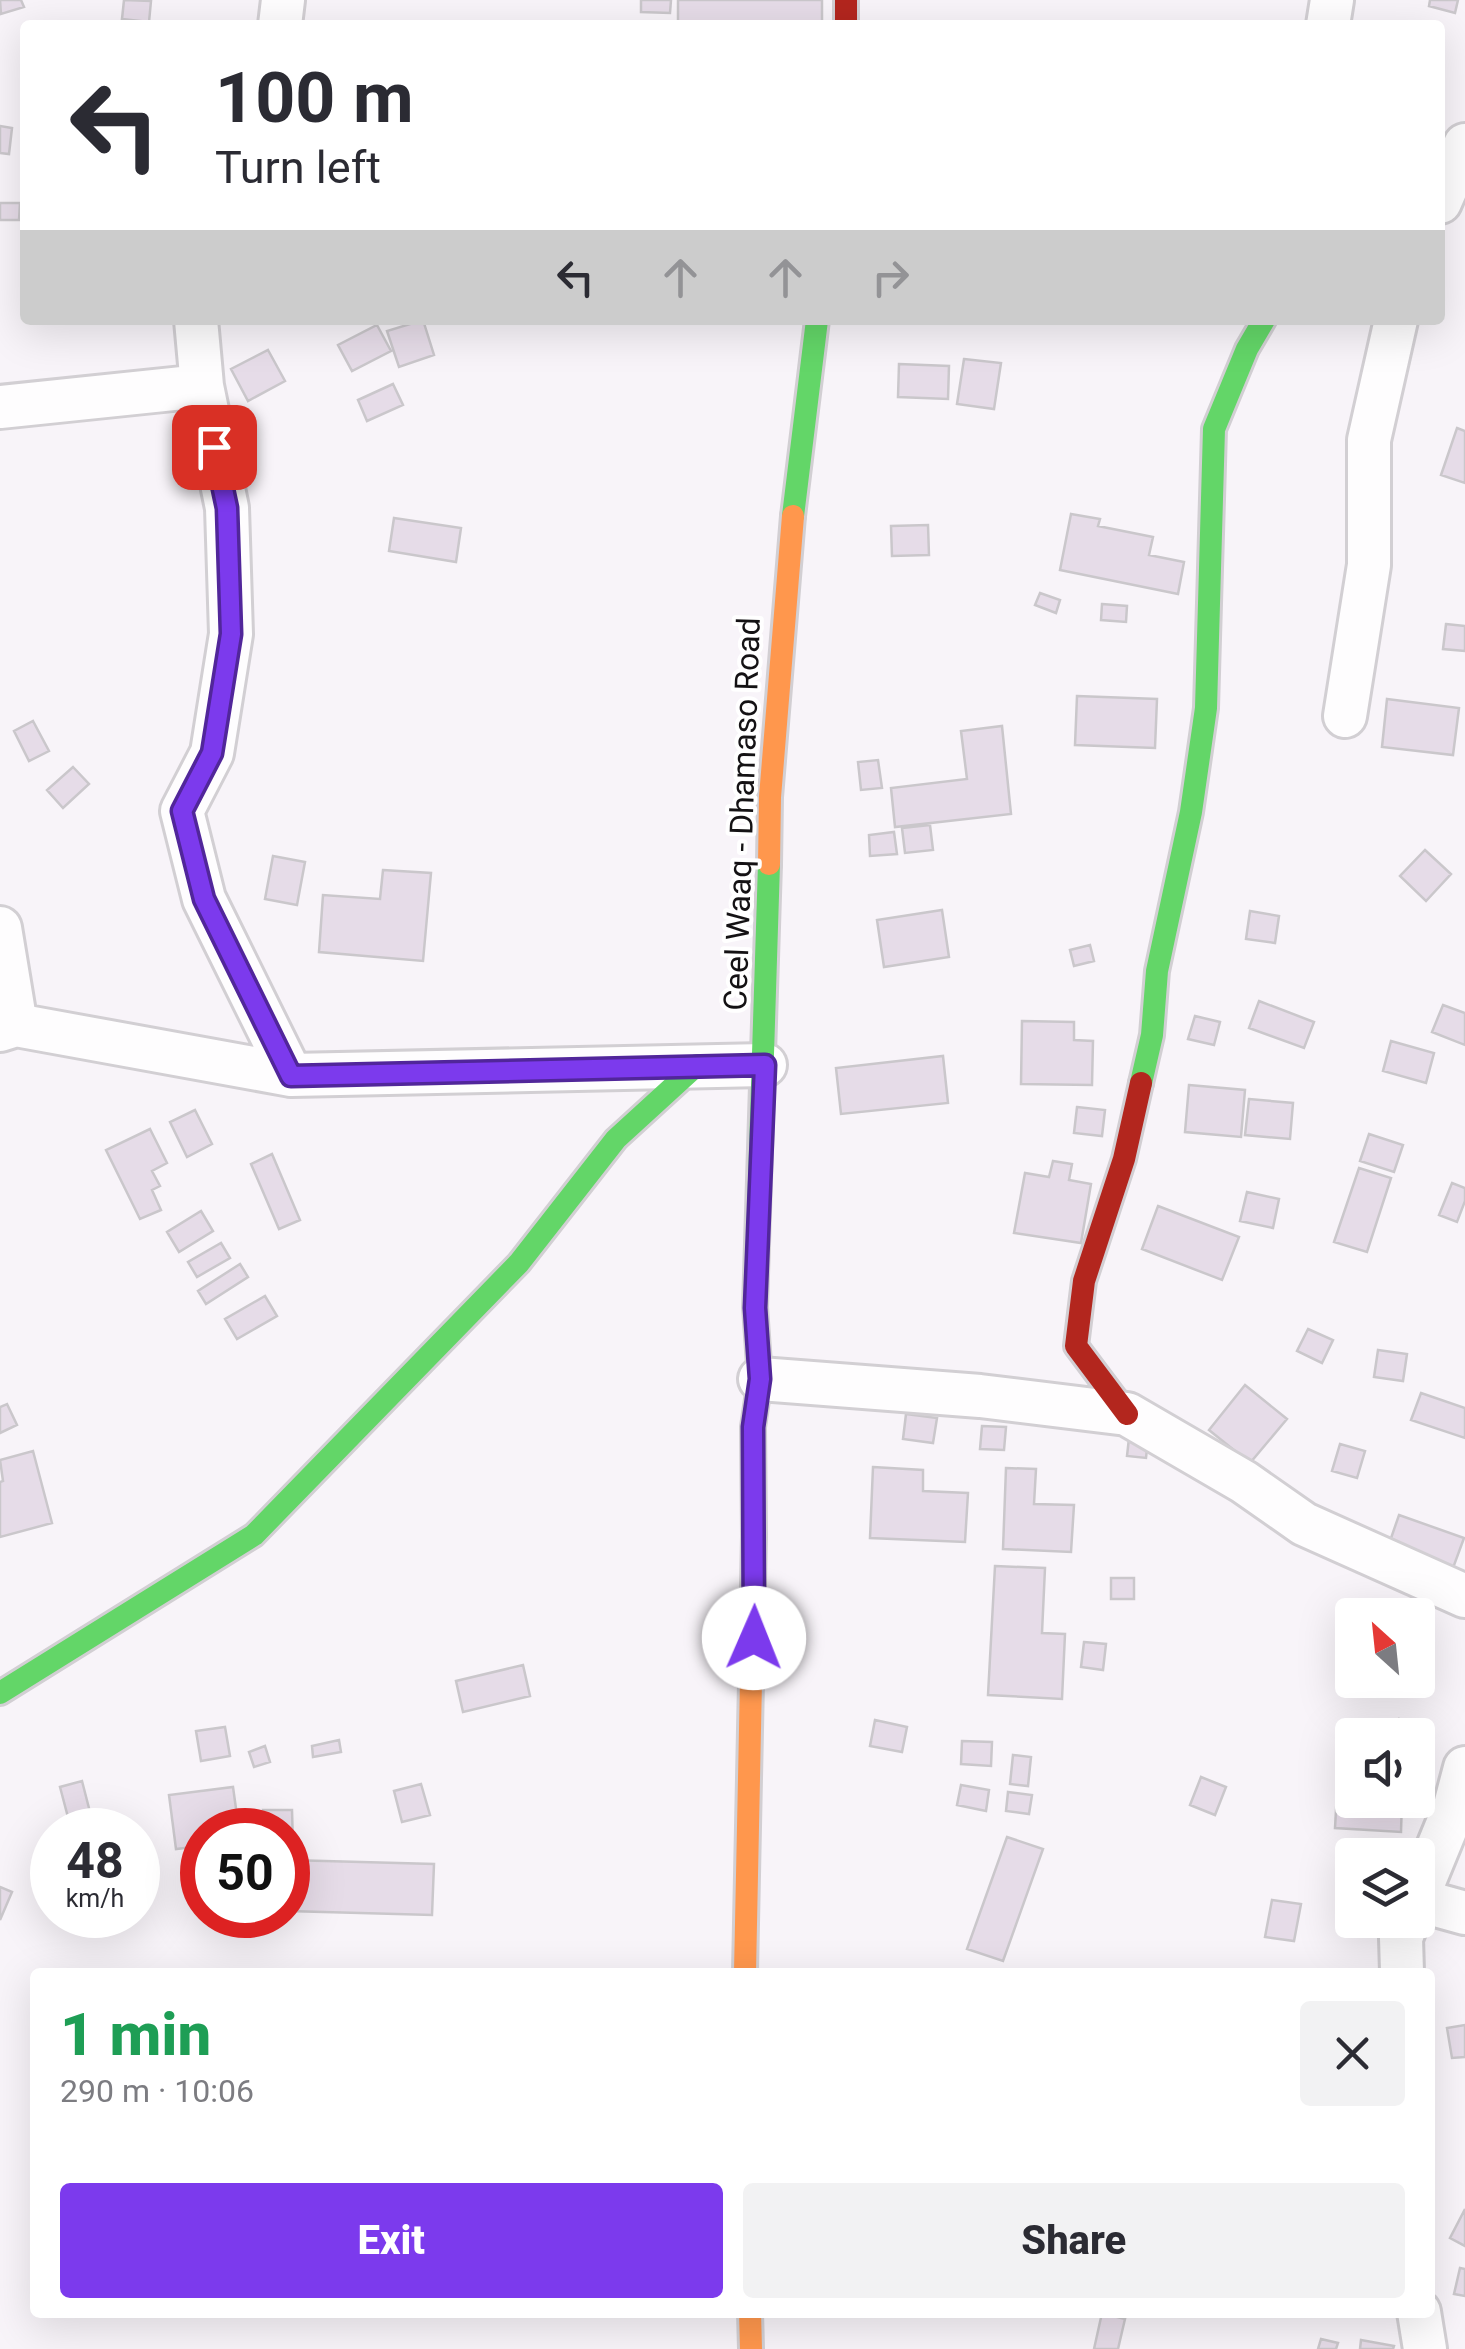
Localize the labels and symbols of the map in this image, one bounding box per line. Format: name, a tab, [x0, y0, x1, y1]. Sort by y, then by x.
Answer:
pin	[172, 405, 257, 490]
street label: Ceel Waaq - Dhamaso Road	[716, 617, 768, 1011]
position arrow	[702, 1586, 806, 1690]
north arrow	[1335, 1598, 1435, 1698]
speed limit sign: 50	[180, 1808, 310, 1938]

